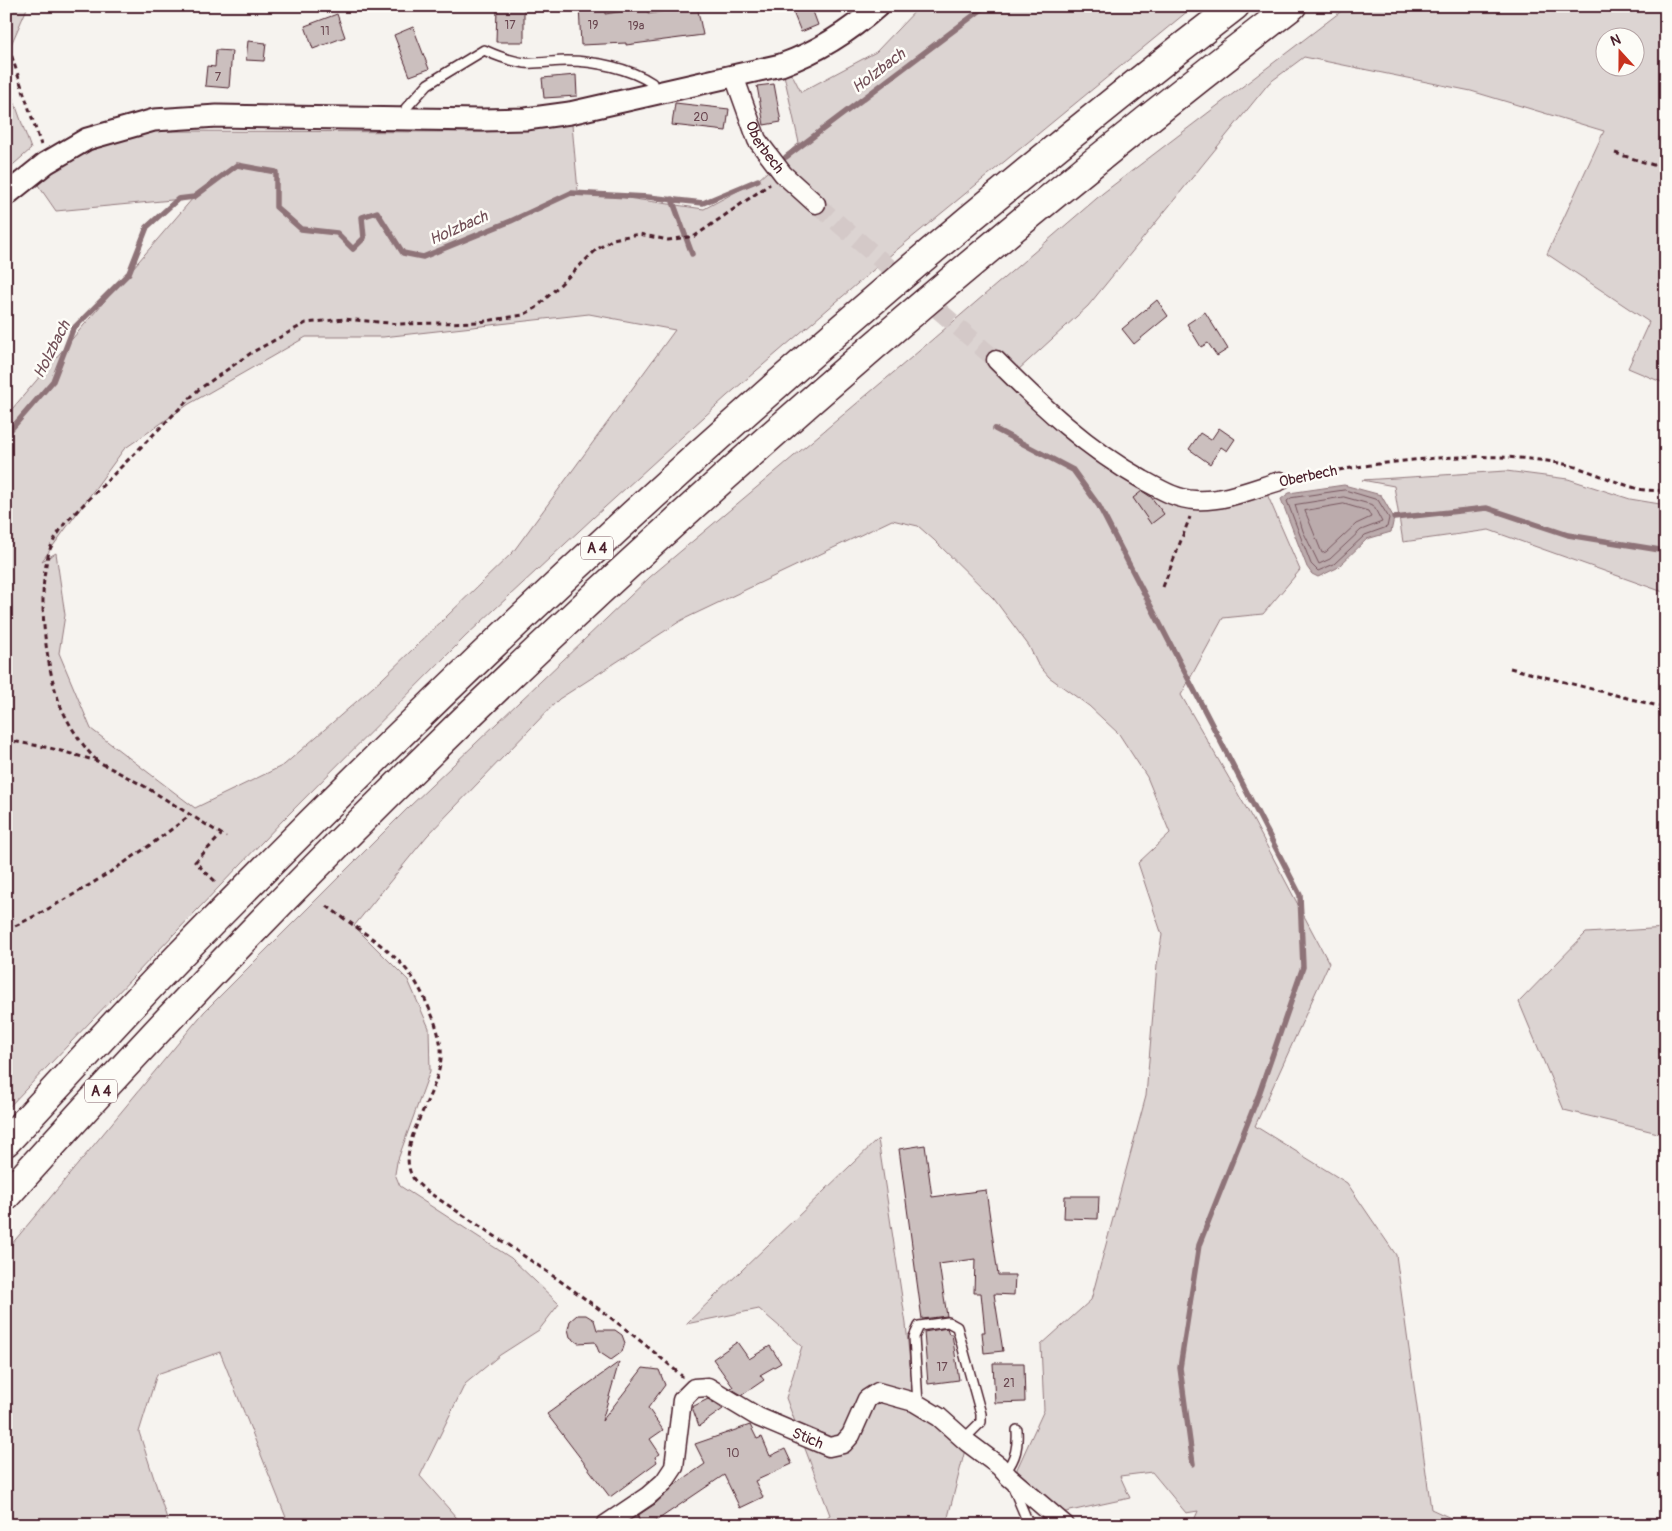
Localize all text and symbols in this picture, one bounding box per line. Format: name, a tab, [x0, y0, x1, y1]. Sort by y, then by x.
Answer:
house number: 17	[504, 18, 516, 33]
house number: 19	[588, 18, 598, 33]
house number: 19a	[628, 19, 645, 34]
house number: 11	[320, 24, 330, 39]
north arrow	[1594, 28, 1644, 78]
text: N	[1608, 31, 1623, 50]
water label: Holzbach	[848, 43, 910, 97]
house number: 7	[215, 70, 222, 85]
house number: 20	[694, 110, 708, 125]
street label: Oberbech	[741, 119, 788, 177]
water label: Holzbach	[426, 206, 492, 250]
water label: Holzbach	[29, 316, 76, 382]
street label: Oberbech	[1277, 461, 1339, 492]
road number: A 4	[581, 536, 613, 560]
road number: A 4	[85, 1080, 117, 1102]
house number: 17	[936, 1360, 948, 1375]
house number: 21	[1003, 1376, 1015, 1391]
street label: Stich	[789, 1423, 826, 1454]
house number: 10	[727, 1446, 739, 1461]

